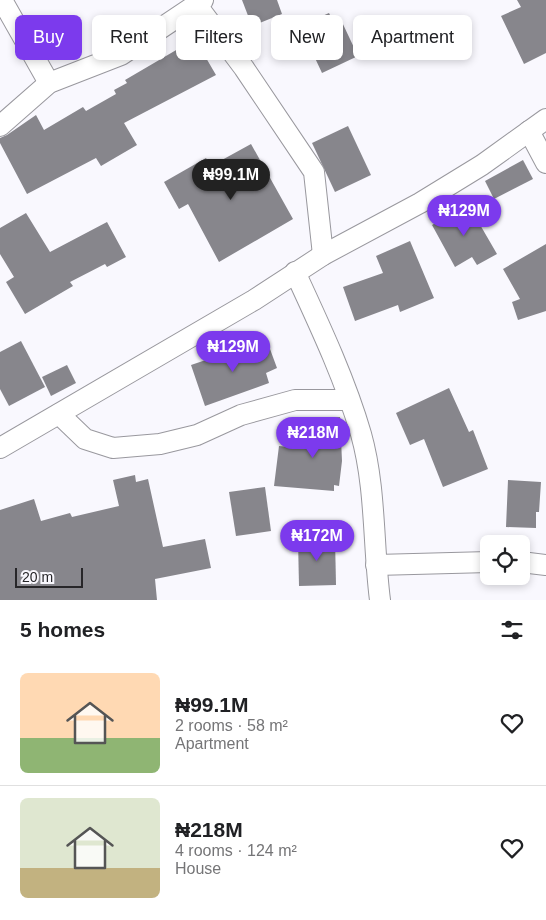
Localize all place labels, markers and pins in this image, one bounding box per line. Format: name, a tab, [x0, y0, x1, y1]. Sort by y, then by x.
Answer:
pin: ₦99.1M	[190, 158, 272, 201]
pin: ₦129M	[429, 194, 499, 237]
pin: ₦129M	[198, 330, 268, 373]
pin: ₦218M	[278, 416, 348, 459]
pin: ₦172M	[282, 520, 352, 562]

